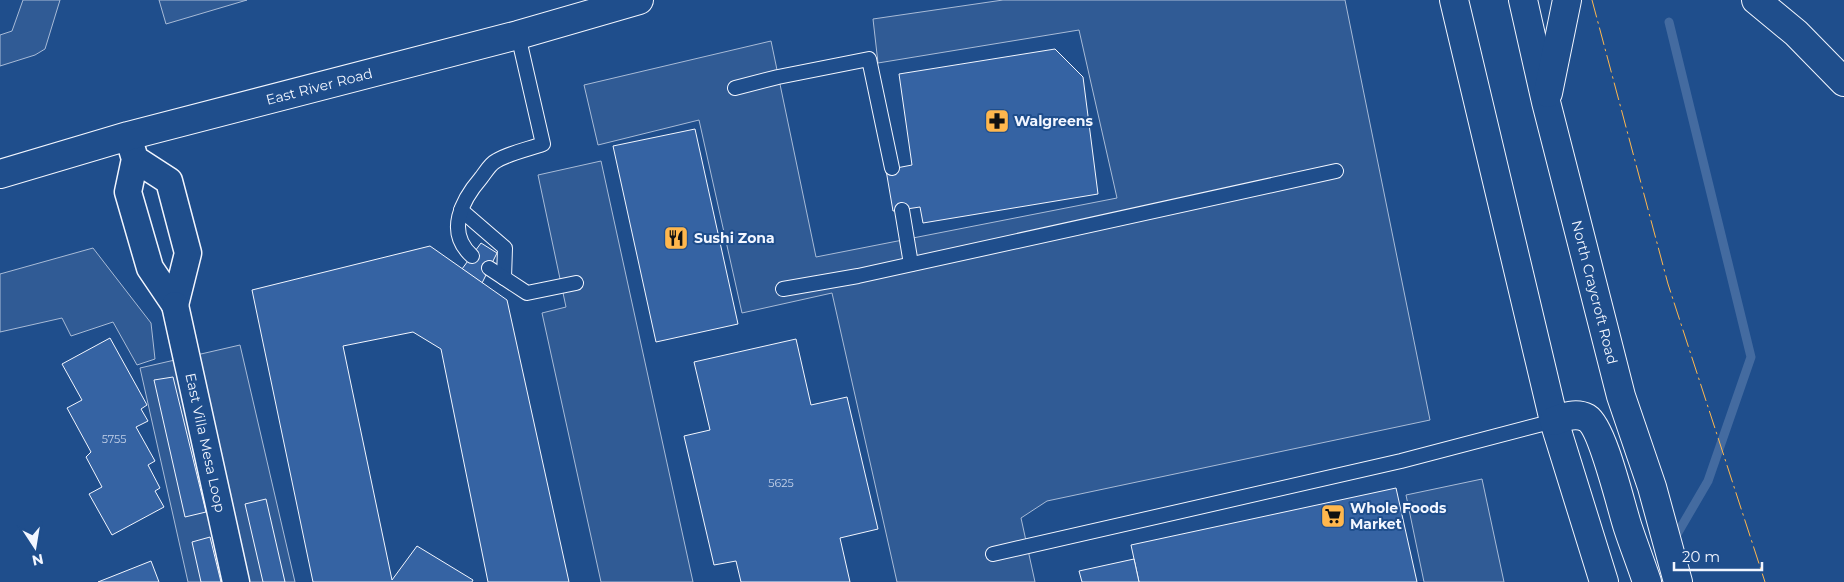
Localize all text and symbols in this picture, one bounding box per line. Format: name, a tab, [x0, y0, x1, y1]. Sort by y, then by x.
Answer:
street label: East River Road	[264, 64, 374, 109]
pharmacy icon: Walgreens	[984, 108, 1010, 134]
place label: Walgreens	[1014, 112, 1093, 130]
street label: North Craycroft Road	[1568, 218, 1622, 366]
restaurant icon: Sushi Zona	[663, 225, 689, 251]
place label: Sushi Zona	[694, 229, 775, 247]
street label: East Villa Mesa Loop	[181, 371, 229, 514]
house number: 5755	[102, 432, 126, 446]
house number: 5625	[768, 476, 794, 490]
place label: Whole Foods Market	[1350, 499, 1447, 533]
supermarket icon: Whole Foods Market	[1320, 503, 1346, 529]
north arrow	[10, 522, 60, 572]
scale bar	[1674, 540, 1762, 572]
text: 20 m	[1682, 547, 1720, 566]
text: N	[30, 550, 45, 570]

